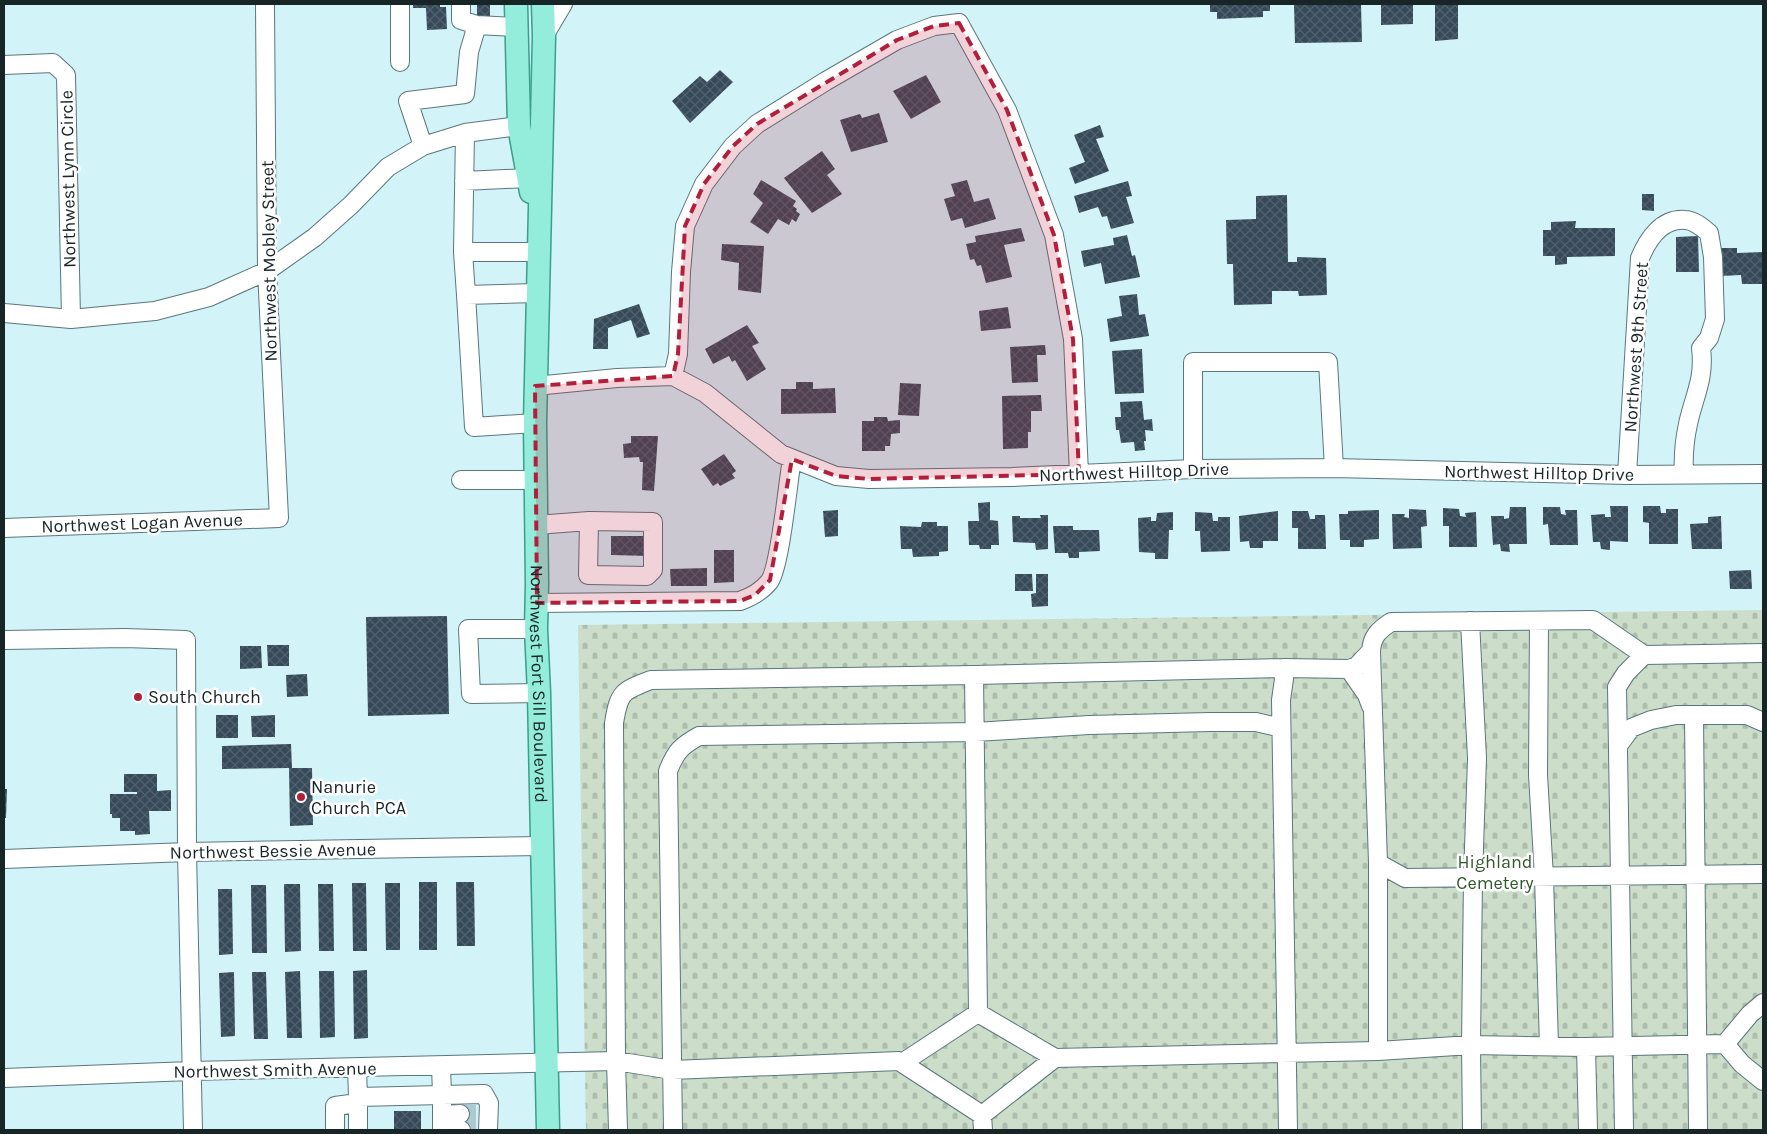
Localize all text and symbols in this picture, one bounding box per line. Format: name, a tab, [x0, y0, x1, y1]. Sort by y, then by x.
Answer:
street label: Northwest Lynn Circle	[55, 90, 81, 268]
street label: Northwest Mobley Street	[256, 160, 282, 362]
street label: Northwest 9th Street	[1619, 261, 1653, 433]
street label: Northwest Hilltop Drive	[1039, 458, 1229, 486]
street label: Northwest Hilltop Drive	[1444, 460, 1634, 486]
street label: Northwest Logan Avenue	[41, 508, 243, 538]
street label: Northwest Fort Sill Boulevard	[525, 564, 552, 803]
place label: South Church	[148, 686, 261, 708]
marker: South Church	[132, 691, 144, 703]
place label: Nanurie Church PCA	[311, 776, 406, 819]
marker: Nanurie Church PCA	[295, 791, 307, 803]
street label: Northwest Bessie Avenue	[170, 838, 376, 864]
park label: Highland Cemetery	[1456, 851, 1534, 894]
street label: Northwest Smith Avenue	[173, 1057, 377, 1083]

